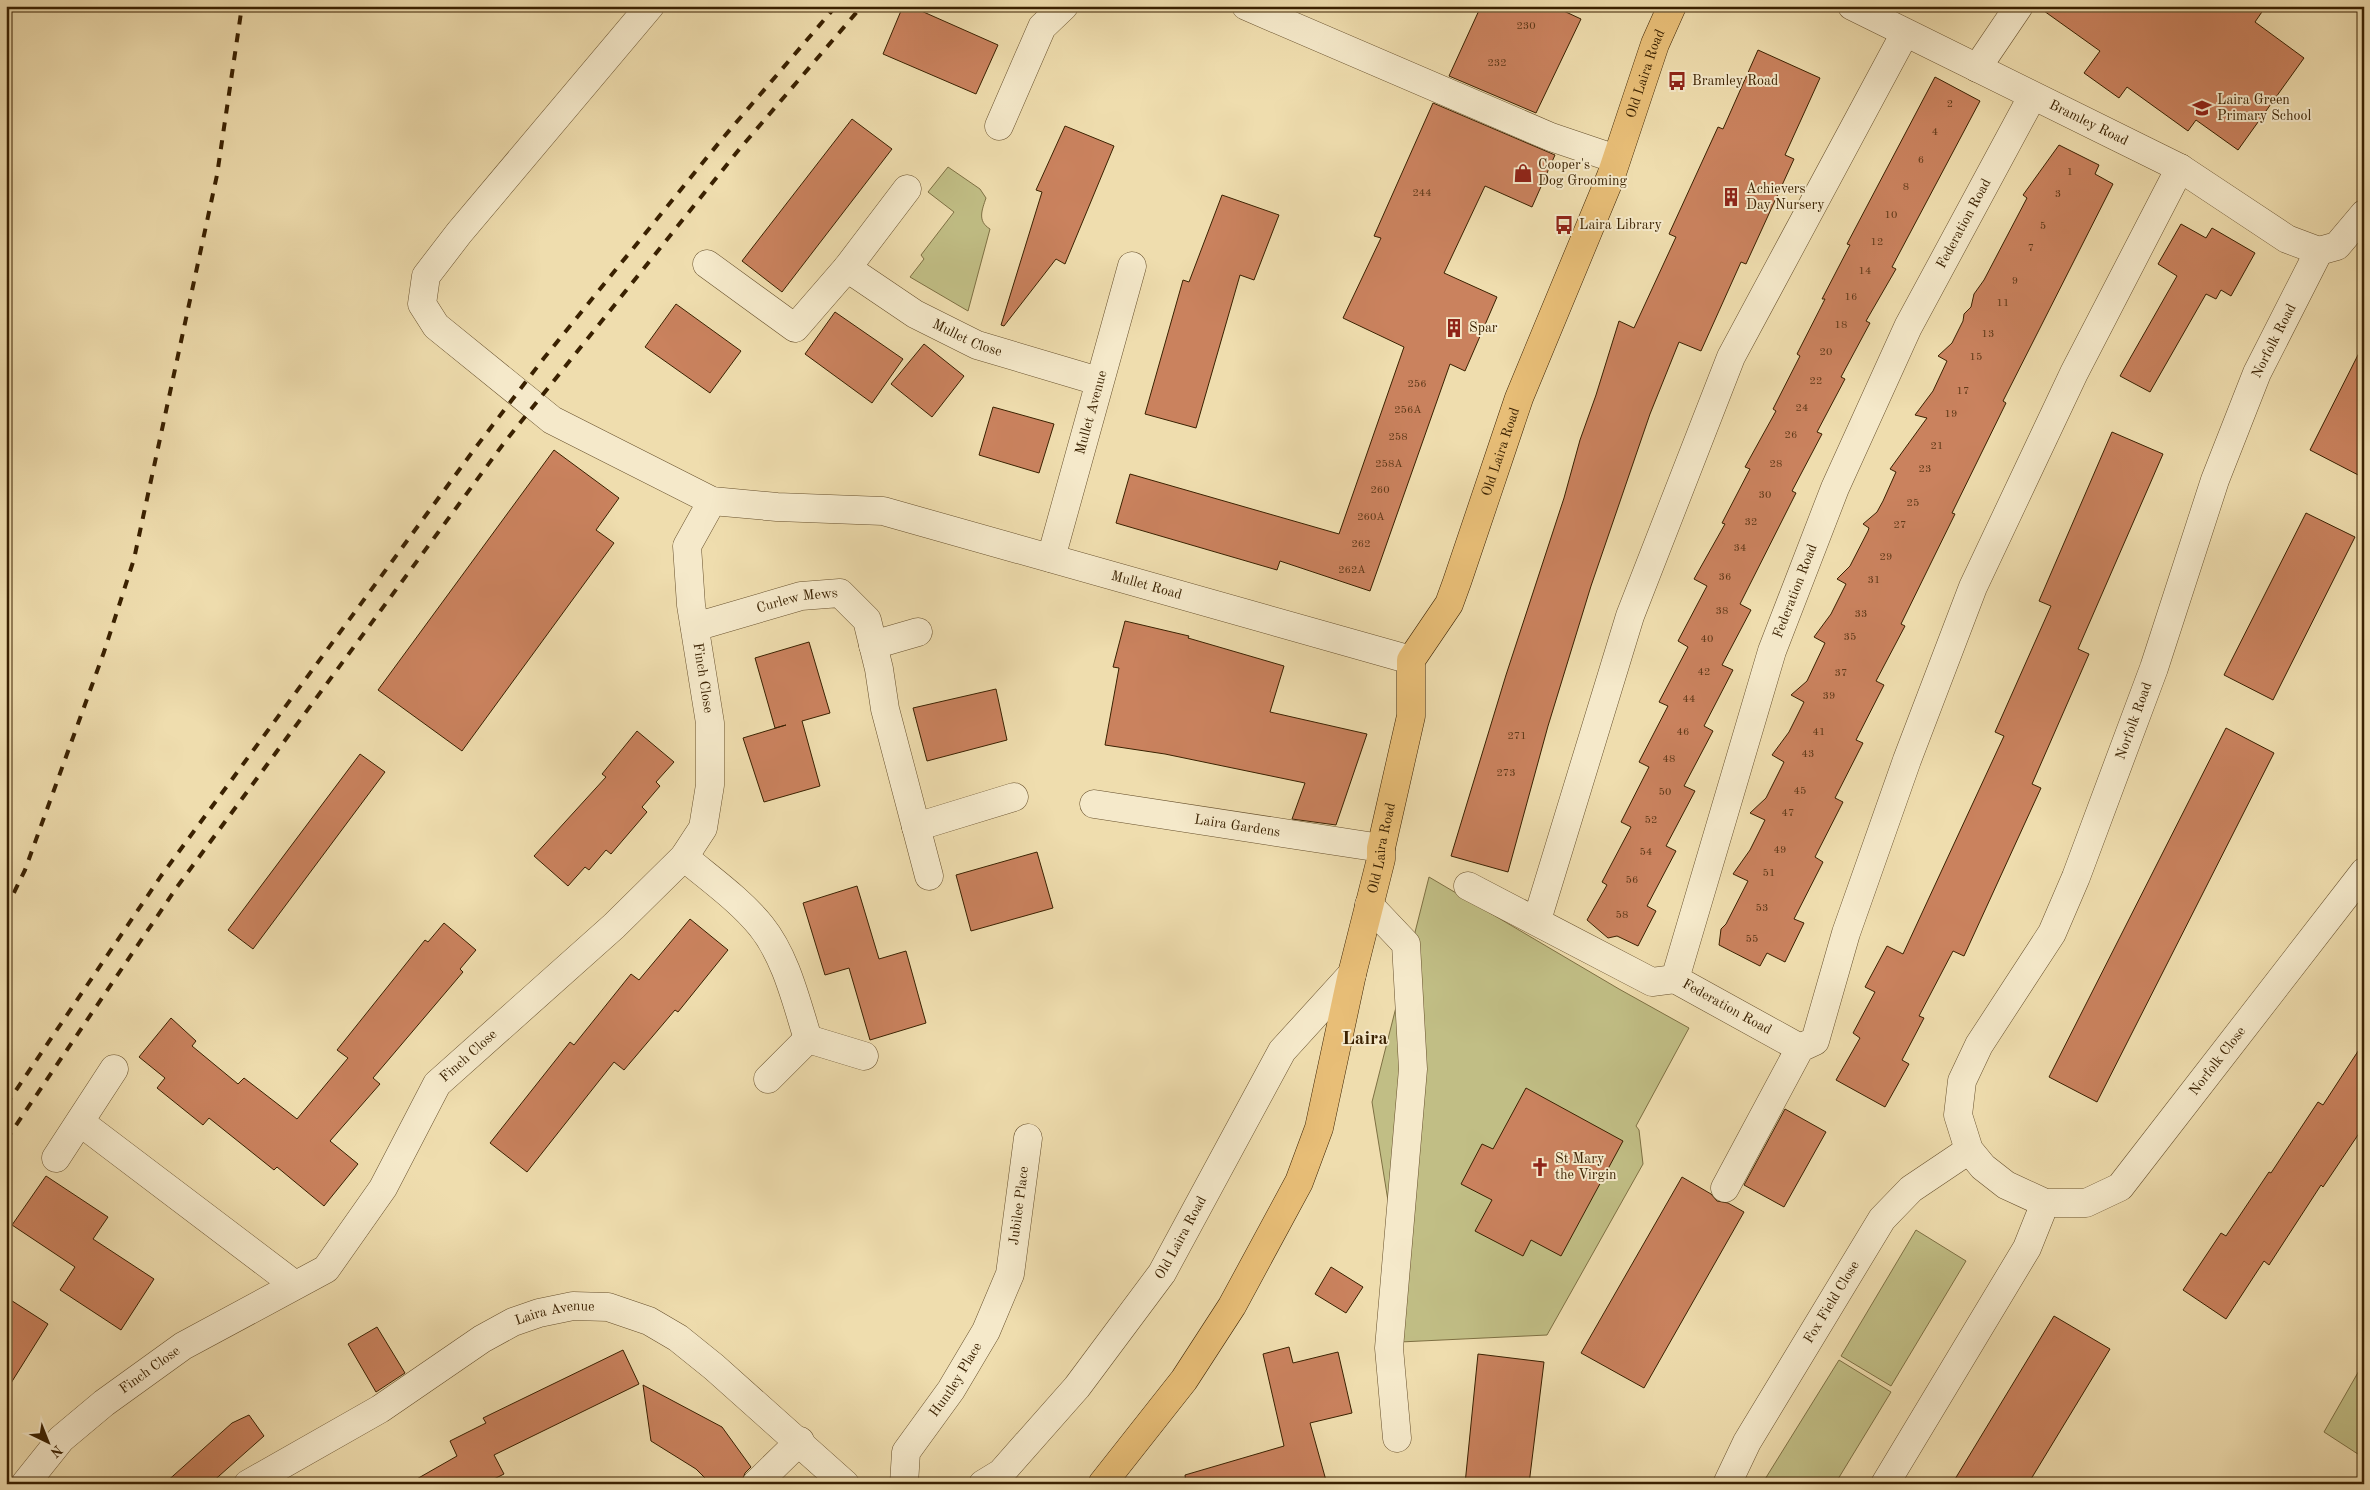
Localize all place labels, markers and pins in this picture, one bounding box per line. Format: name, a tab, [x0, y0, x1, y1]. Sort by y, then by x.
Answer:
bus stop icon: Bramley Road	[1666, 70, 1688, 92]
place label: Bramley Road	[1692, 74, 1778, 88]
place label: Laira Green Primary School	[2217, 93, 2311, 123]
school or university icon: Laira Green Primary School	[2191, 97, 2213, 119]
place label: Cooper's Dog Grooming	[1538, 158, 1628, 188]
shop icon: Cooper's Dog Grooming	[1512, 162, 1534, 184]
place label: Achievers Day Nursery	[1746, 182, 1825, 212]
building icon: Achievers Day Nursery	[1720, 186, 1742, 208]
bus stop icon: Laira Library	[1553, 214, 1575, 236]
place label: Laira Library	[1579, 218, 1662, 232]
building icon: Spar	[1443, 317, 1465, 339]
place label: Spar	[1469, 321, 1498, 335]
place label: St Mary the Virgin	[1555, 1152, 1617, 1182]
church icon: St Mary the Virgin	[1529, 1156, 1551, 1178]

